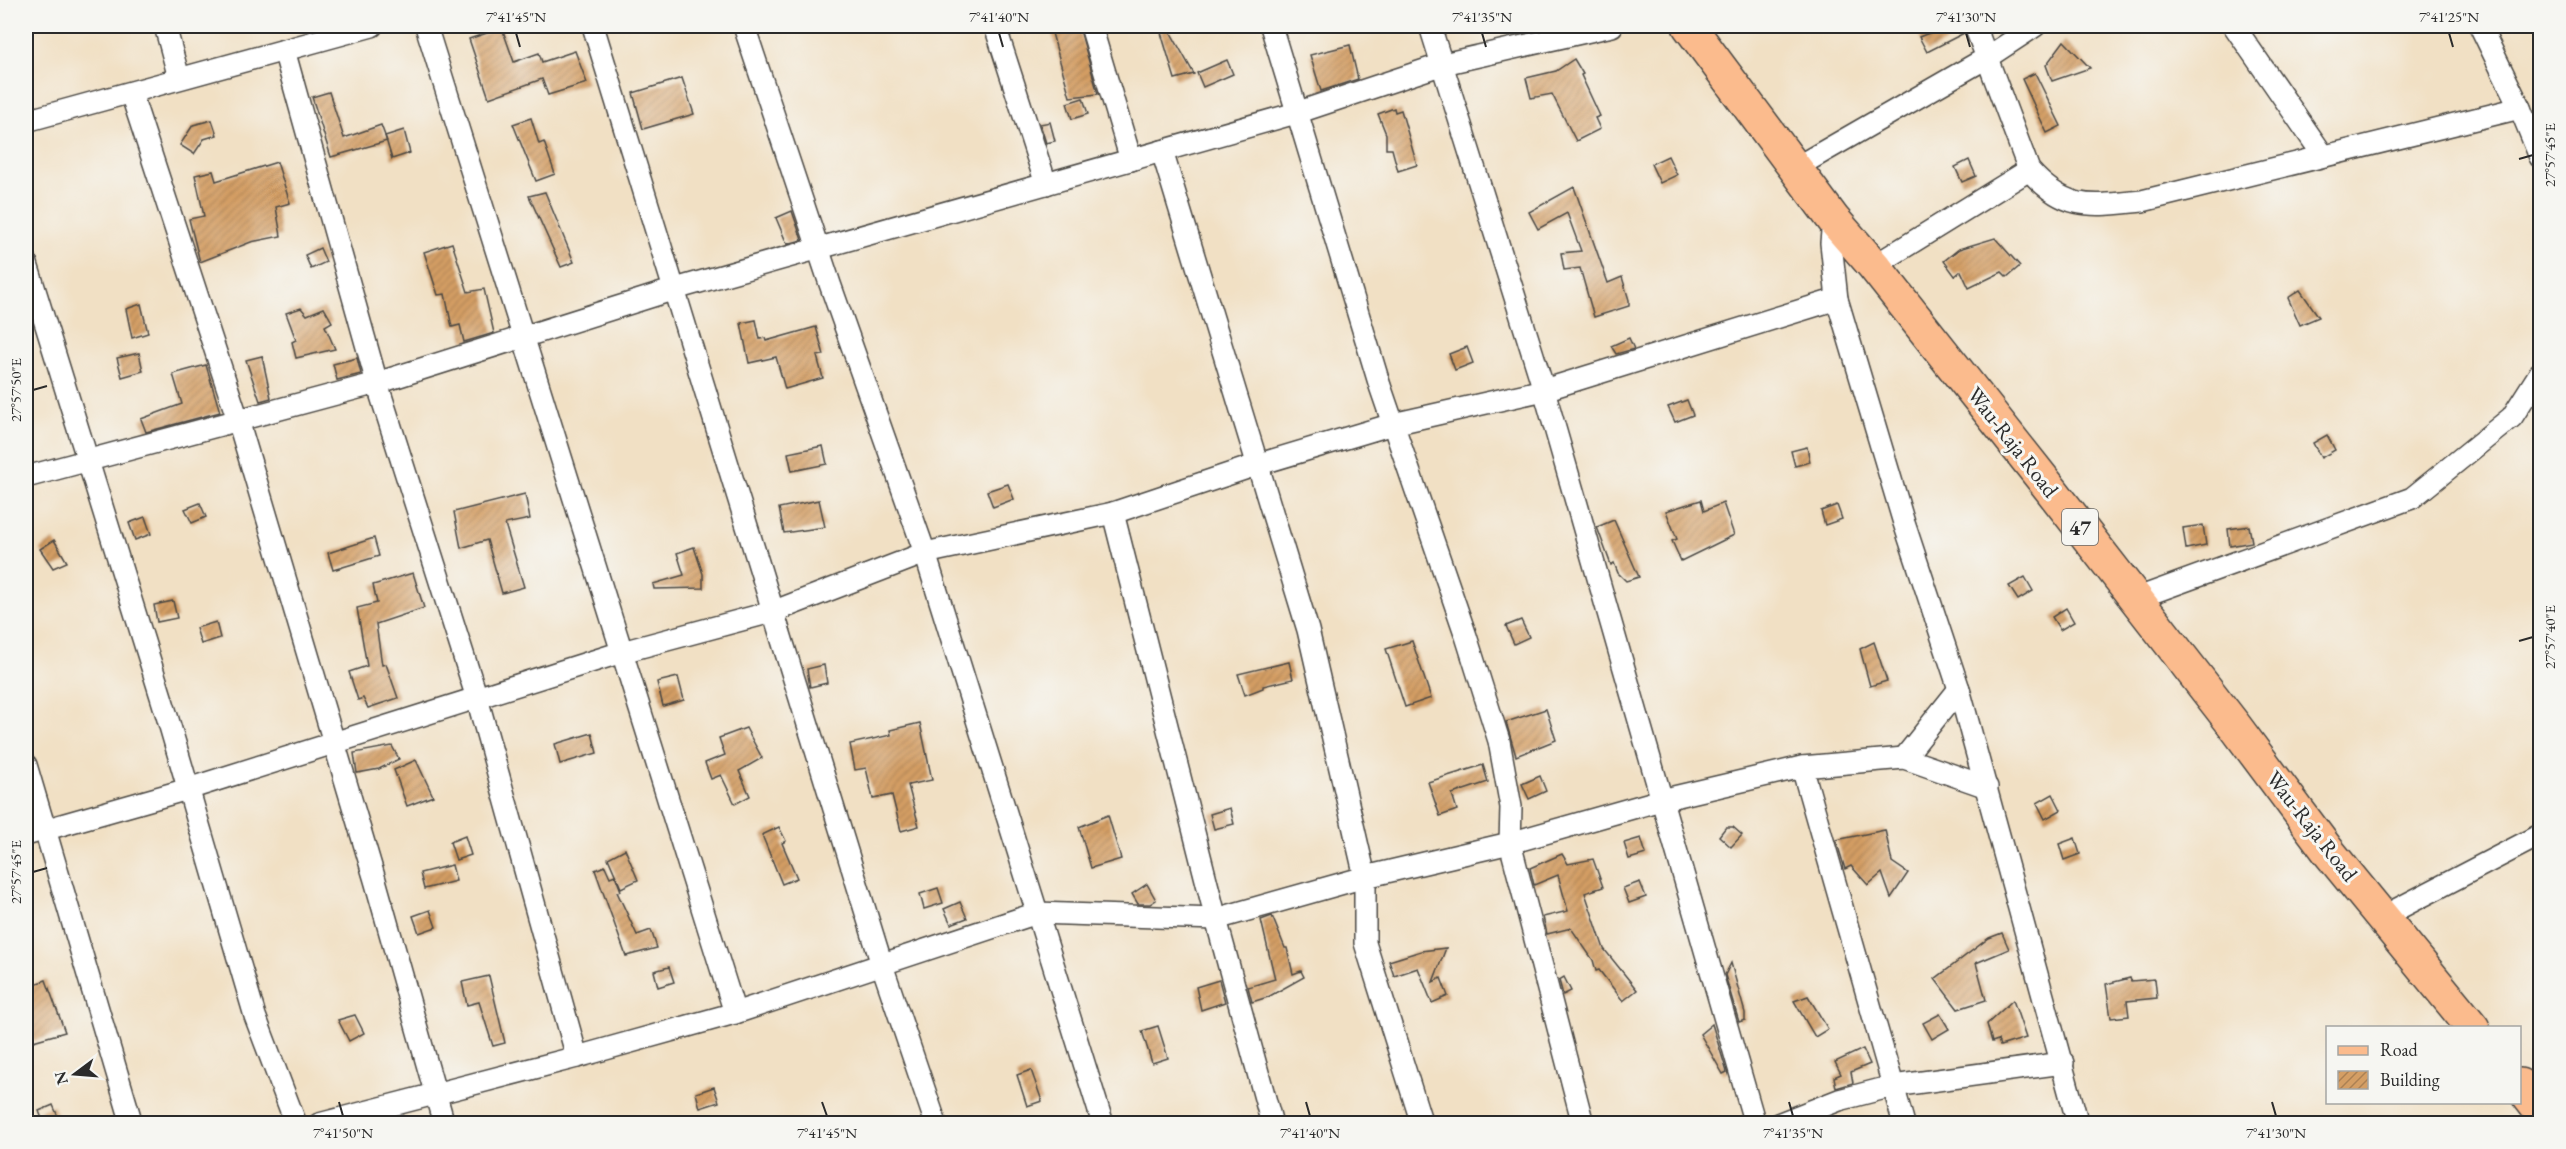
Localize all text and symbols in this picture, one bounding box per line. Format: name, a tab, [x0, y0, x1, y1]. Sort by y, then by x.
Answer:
text: 7°41'45"N	[486, 7, 546, 26]
text: 7°41'40"N	[969, 7, 1029, 26]
text: 7°41'35"N	[1452, 7, 1512, 26]
text: 7°41'30"N	[1936, 7, 1996, 26]
text: 7°41'25"N	[2419, 7, 2479, 26]
text: 27°57'45"E	[2540, 122, 2559, 187]
text: 27°57'50"E	[6, 357, 25, 422]
street label: Wau-Raja Road	[1961, 381, 2066, 504]
road number: 47	[2062, 509, 2098, 545]
text: 27°57'40"E	[2540, 604, 2559, 669]
street label: Wau-Raja Road	[2260, 765, 2365, 888]
text: 27°57'45"E	[6, 839, 25, 904]
legend	[2326, 1026, 2521, 1104]
text: Road	[2380, 1038, 2419, 1061]
north arrow	[45, 1044, 105, 1104]
text: Building	[2380, 1068, 2440, 1091]
text: N	[49, 1069, 73, 1087]
text: 7°41'50"N	[313, 1123, 373, 1142]
text: 7°41'45"N	[797, 1123, 857, 1142]
text: 7°41'40"N	[1280, 1123, 1340, 1142]
text: 7°41'35"N	[1763, 1123, 1823, 1142]
text: 7°41'30"N	[2246, 1123, 2306, 1142]

